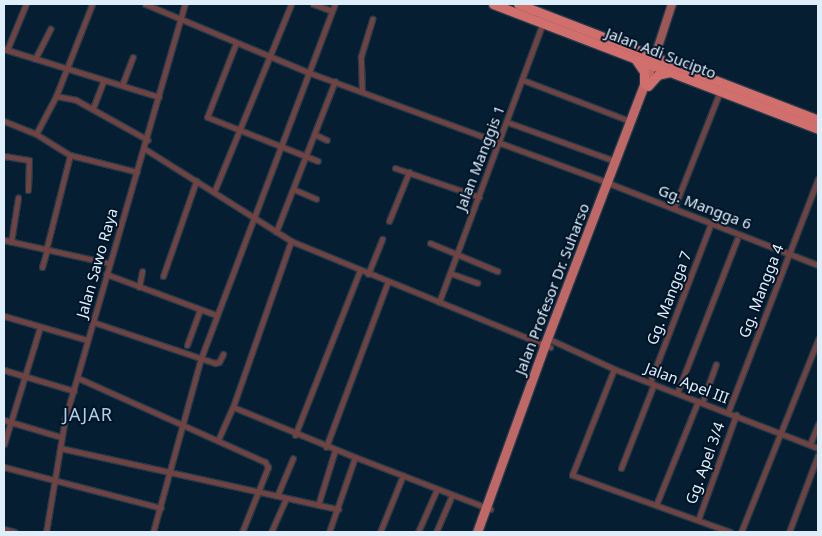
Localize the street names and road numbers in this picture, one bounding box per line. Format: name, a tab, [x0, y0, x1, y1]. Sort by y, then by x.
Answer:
street label: Jalan Adi Sucipto	[603, 24, 719, 82]
street label: Jalan Manggis 1	[452, 103, 508, 213]
street label: Gg. Mangga 6	[656, 181, 754, 233]
street label: Jalan Profesor Dr. Suharso	[511, 201, 593, 377]
street label: Jalan Sawo Raya	[73, 206, 121, 320]
street label: Gg. Mangga 4	[735, 242, 787, 340]
street label: Gg. Mangga 7	[643, 249, 695, 347]
street label: Jalan Apel III	[643, 359, 731, 407]
street label: Gg. Apel 3/4	[682, 420, 728, 506]

